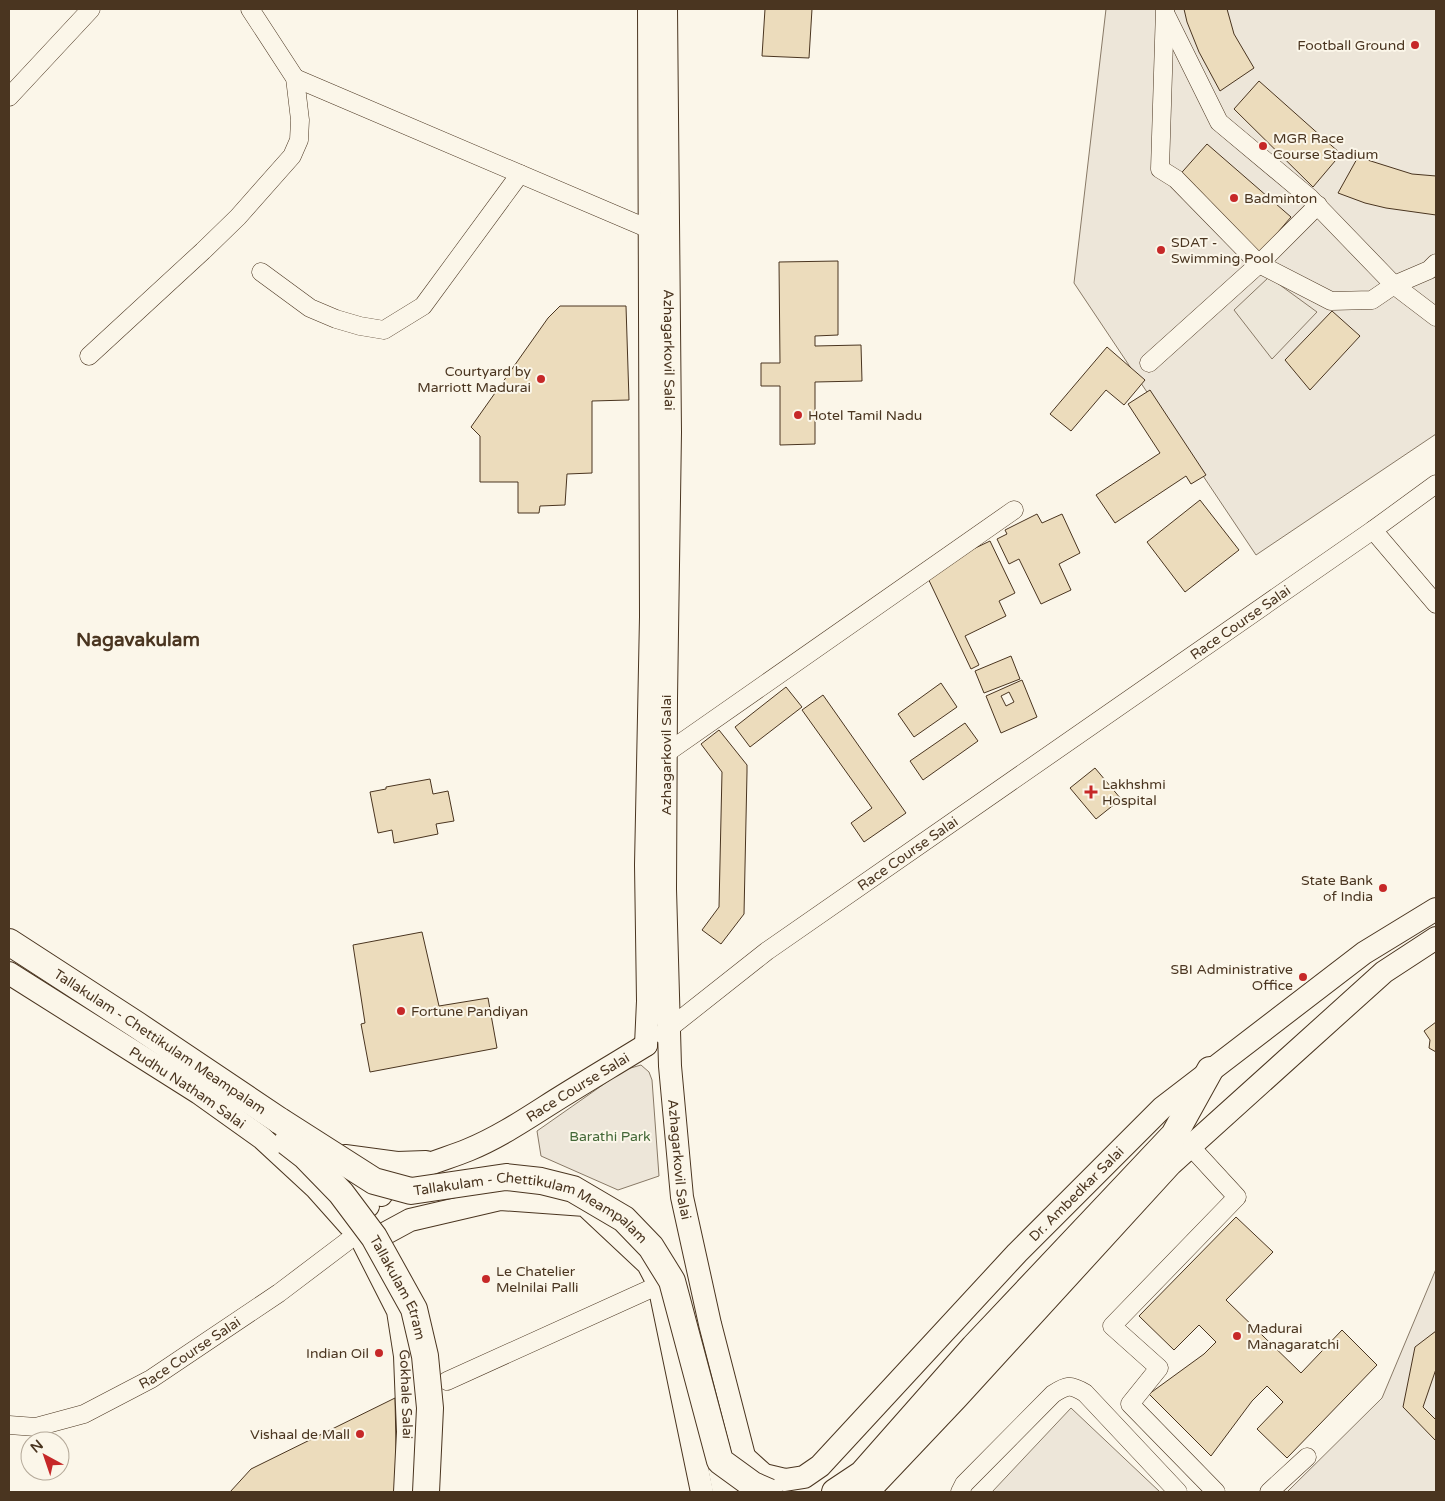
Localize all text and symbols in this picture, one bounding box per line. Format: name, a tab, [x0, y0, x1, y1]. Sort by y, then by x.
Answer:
place label: Football Ground	[1297, 37, 1405, 54]
marker: Football Ground	[1409, 39, 1421, 51]
place label: MGR Race Course Stadium	[1273, 130, 1378, 163]
marker: MGR Race Course Stadium	[1257, 140, 1269, 152]
place label: Badminton	[1244, 190, 1317, 207]
marker: Badminton	[1228, 192, 1240, 204]
place label: SDAT - Swimming Pool	[1171, 234, 1274, 267]
marker: SDAT - Swimming Pool	[1155, 244, 1167, 256]
street label: Azhagarkovil Salai	[660, 289, 678, 411]
place label: Courtyard by Marriott Madurai	[417, 363, 531, 396]
marker: Courtyard by Marriott Madurai	[535, 373, 547, 385]
place label: Hotel Tamil Nadu	[808, 407, 922, 424]
marker: Hotel Tamil Nadu	[792, 409, 804, 421]
street label: Race Course Salai	[1187, 582, 1294, 663]
district label: Nagavakulam	[76, 629, 200, 652]
street label: Azhagarkovil Salai	[658, 694, 675, 816]
place label: Lakhshmi Hospital	[1102, 776, 1166, 809]
marker: Lakhshmi Hospital	[1084, 785, 1098, 799]
street label: Race Course Salai	[854, 813, 961, 894]
place label: State Bank of India	[1301, 872, 1373, 905]
marker: State Bank of India	[1377, 882, 1389, 894]
place label: SBI Administrative Office	[1170, 961, 1293, 994]
street label: Tallakulam - Chettikulam Meampalam	[51, 965, 270, 1118]
marker: SBI Administrative Office	[1297, 971, 1309, 983]
place label: Fortune Pandiyan	[411, 1003, 528, 1020]
marker: Fortune Pandiyan	[395, 1005, 407, 1017]
street label: Pudhu Natham Salai	[126, 1043, 249, 1132]
street label: Race Course Salai	[523, 1049, 632, 1125]
street label: Azhagarkovil Salai	[665, 1098, 695, 1221]
park label: Barathi Park	[569, 1128, 651, 1145]
street label: Dr. Ambedkar Salai	[1025, 1143, 1127, 1245]
street label: Tallakulam - Chettikulam Meampalam	[412, 1169, 651, 1247]
street label: Tallakulam Etram	[366, 1232, 429, 1342]
place label: Le Chatelier Melnilai Palli	[496, 1263, 579, 1296]
marker: Le Chatelier Melnilai Palli	[480, 1273, 492, 1285]
street label: Race Course Salai	[136, 1313, 244, 1392]
place label: Madurai Managaratchi	[1247, 1320, 1339, 1353]
marker: Madurai Managaratchi	[1231, 1330, 1243, 1342]
place label: Indian Oil	[306, 1345, 369, 1362]
marker: Indian Oil	[373, 1347, 385, 1359]
street label: Gokhale Salai	[396, 1348, 417, 1439]
place label: Vishaal de Mall	[250, 1426, 350, 1443]
marker: Vishaal de Mall	[354, 1428, 366, 1440]
north arrow	[20, 1431, 70, 1481]
text: N	[27, 1436, 47, 1457]

